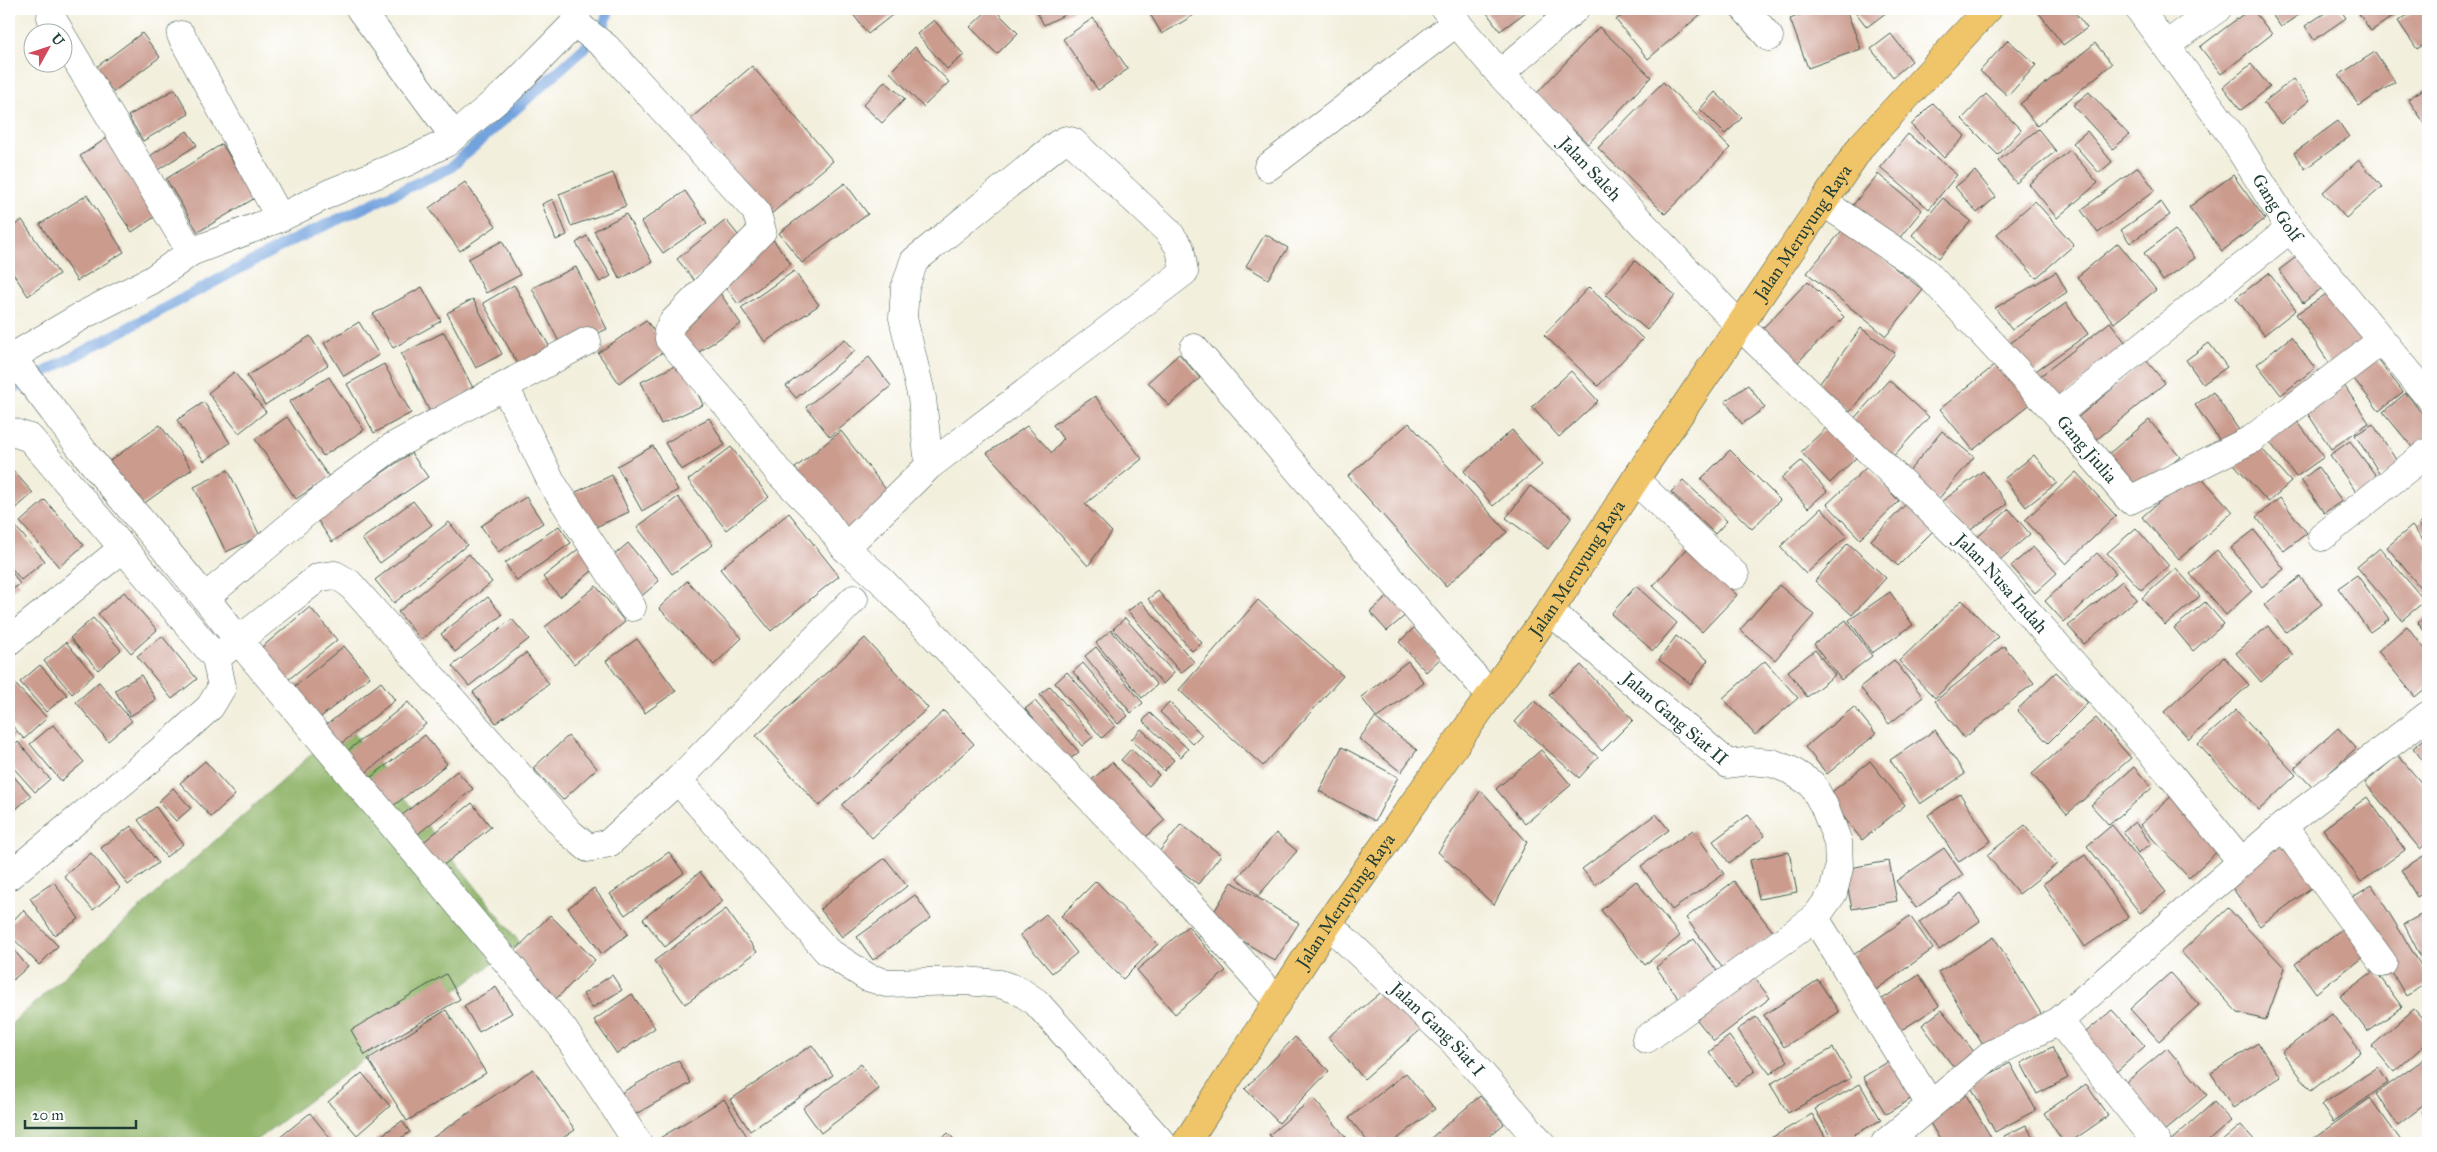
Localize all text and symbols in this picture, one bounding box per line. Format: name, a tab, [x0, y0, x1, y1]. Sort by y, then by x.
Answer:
north arrow	[22, 22, 72, 72]
text: U	[48, 30, 68, 50]
street label: Jalan Saleh	[1552, 130, 1626, 206]
street label: Jalan Meruyung Raya	[1748, 160, 1857, 307]
street label: Gang Golf	[2247, 170, 2309, 248]
street label: Gang Jiulia	[2052, 411, 2122, 488]
street label: Jalan Meruyung Raya	[1523, 496, 1630, 643]
street label: Jalan Nusa Indah	[1948, 527, 2052, 638]
street label: Jalan Gang Siat II	[1616, 666, 1733, 770]
street label: Jalan Meruyung Raya	[1290, 829, 1400, 975]
street label: Jalan Gang Siat I	[1384, 976, 1490, 1081]
scale bar	[25, 1097, 136, 1129]
text: 20 m	[32, 1106, 64, 1124]

